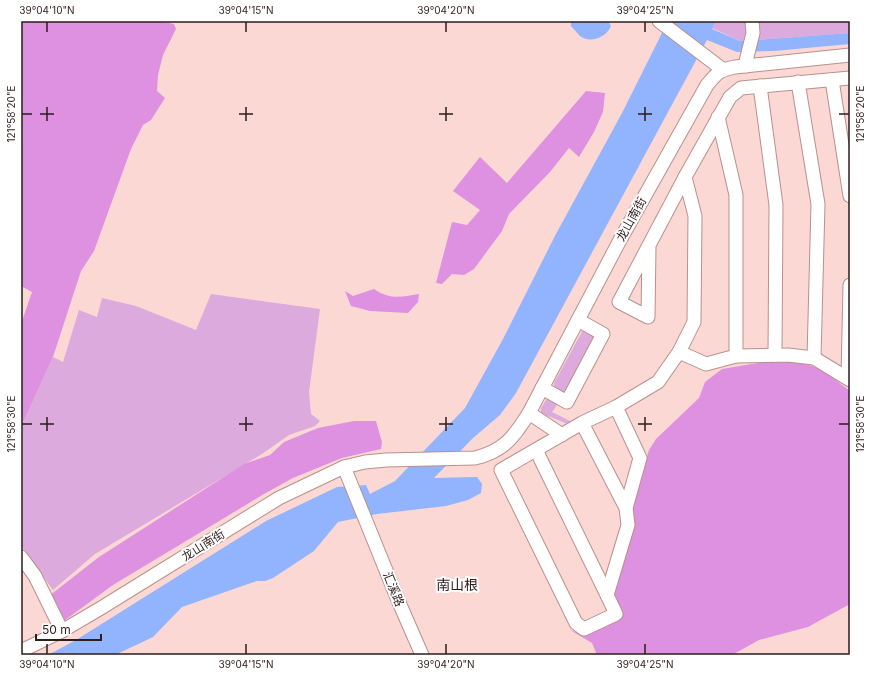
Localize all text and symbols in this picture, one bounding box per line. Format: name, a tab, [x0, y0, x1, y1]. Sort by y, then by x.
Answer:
text: 39°04'10"N	[19, 4, 75, 16]
text: 39°04'15"N	[218, 4, 274, 16]
text: 39°04'20"N	[417, 4, 475, 16]
text: 39°04'25"N	[616, 4, 674, 16]
text: 121°58'20"E	[5, 85, 17, 143]
text: 121°58'20"E	[854, 85, 866, 143]
street label: 龙山南街	[613, 194, 649, 244]
text: 121°58'30"E	[5, 395, 17, 453]
text: 121°58'30"E	[854, 395, 866, 453]
street label: 龙山南街	[179, 526, 227, 564]
street label: 汇溪路	[380, 569, 408, 609]
district label: 南山根	[436, 576, 478, 593]
scale bar	[36, 616, 101, 642]
text: 50 m	[42, 622, 71, 637]
text: 39°04'10"N	[19, 658, 75, 670]
text: 39°04'15"N	[218, 658, 274, 670]
text: 39°04'20"N	[417, 658, 475, 670]
text: 39°04'25"N	[616, 658, 674, 670]

